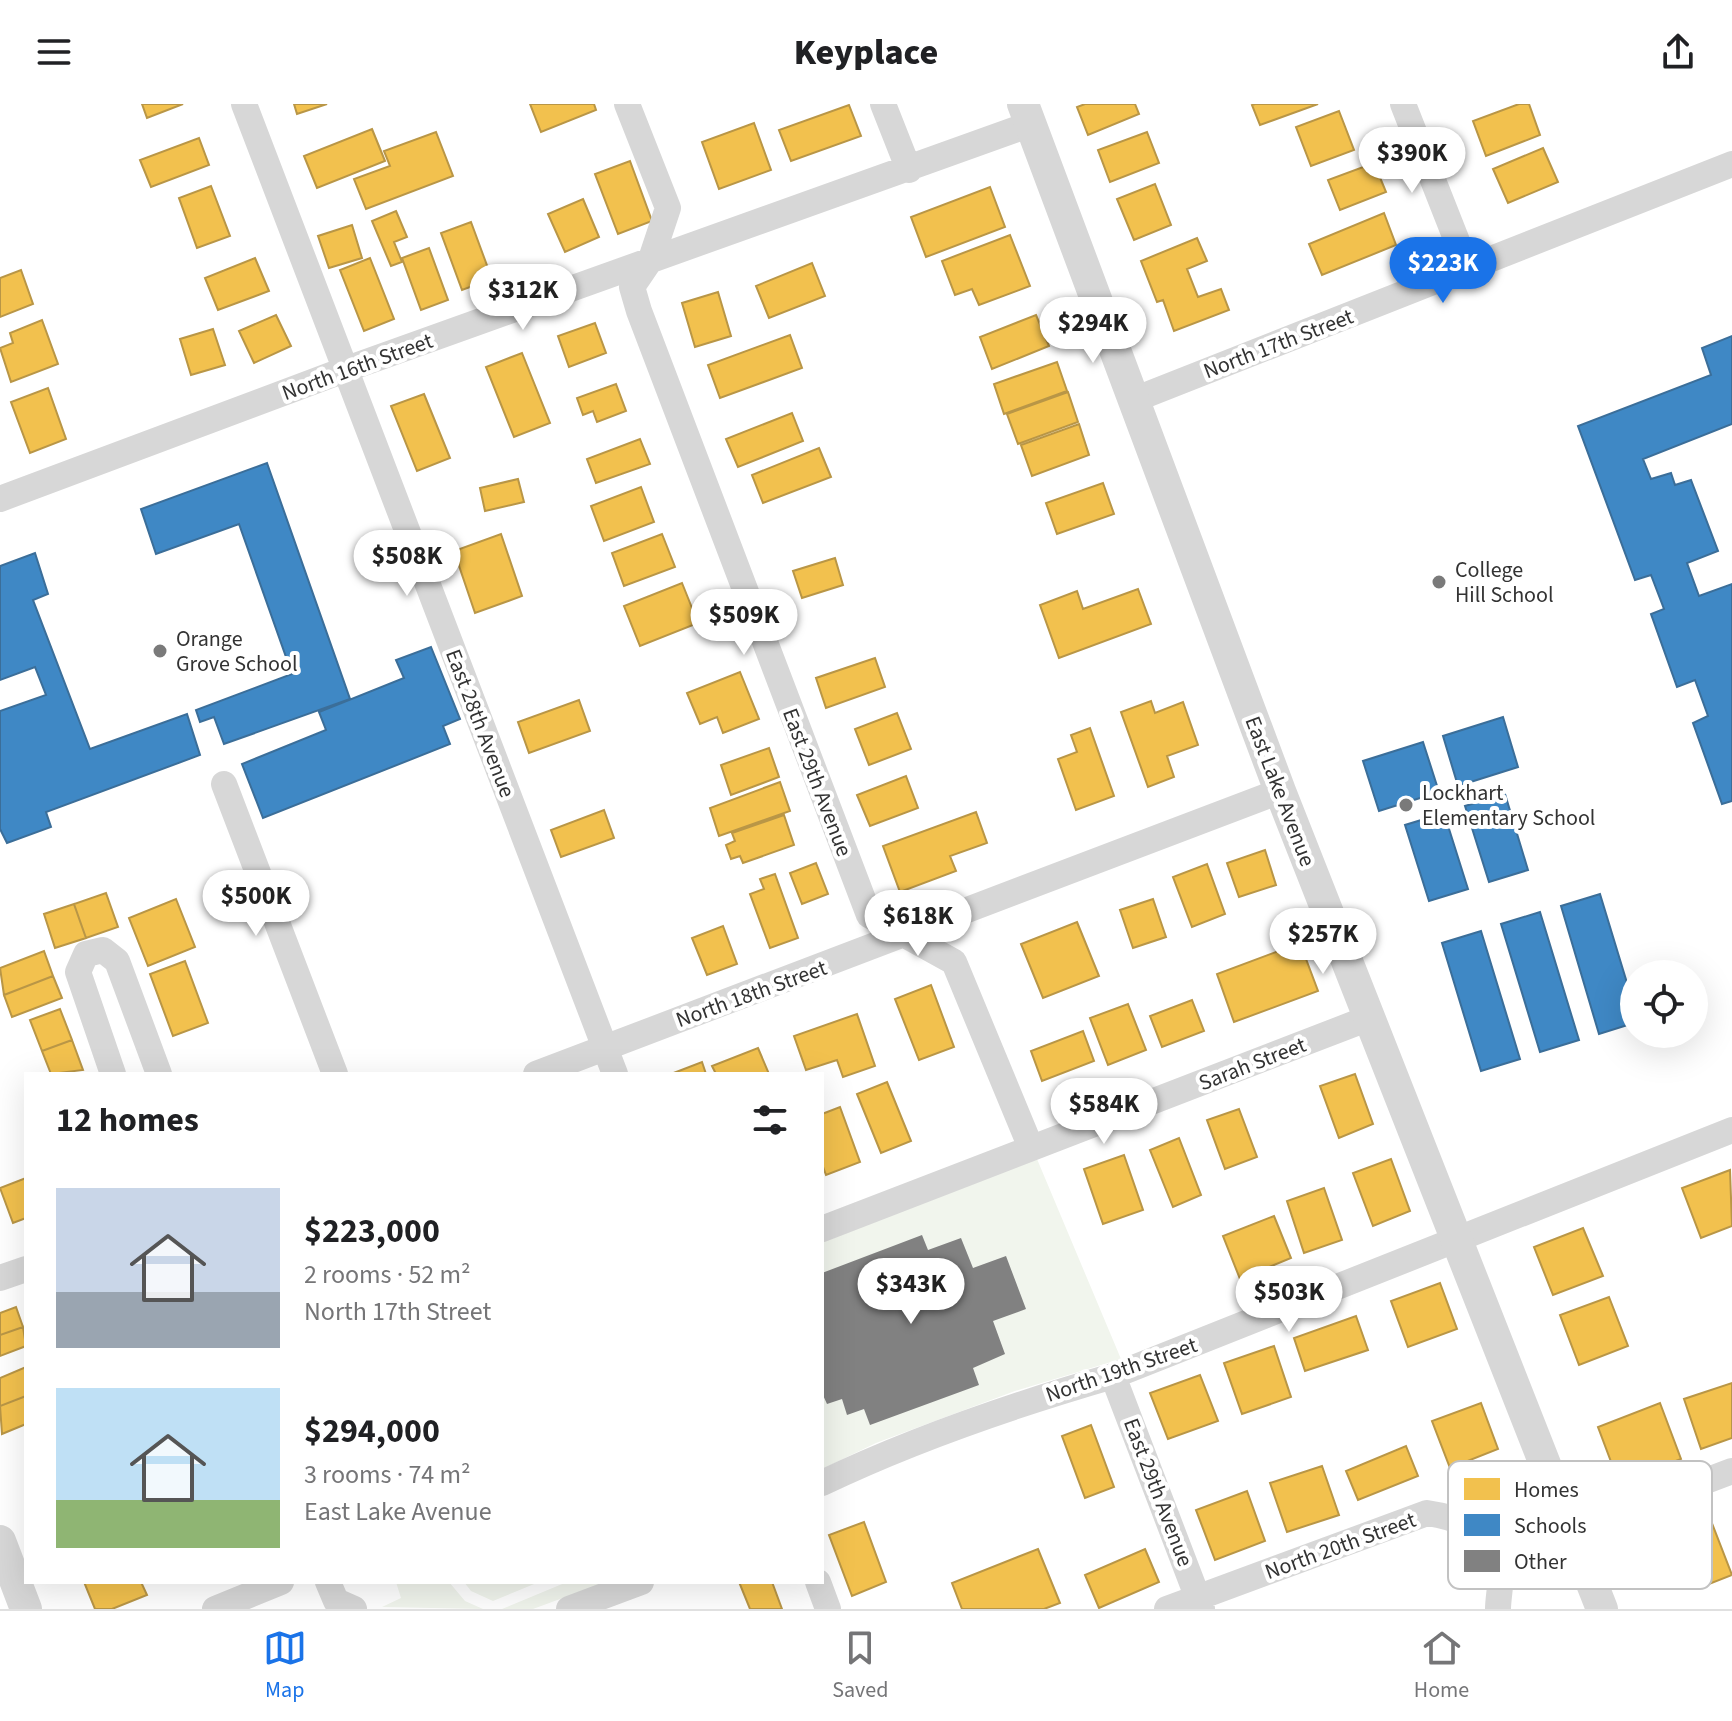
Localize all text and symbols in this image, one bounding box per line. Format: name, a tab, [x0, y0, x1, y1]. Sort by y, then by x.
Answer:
text: Keyplace	[794, 27, 938, 78]
icon: menu	[32, 30, 76, 74]
icon: share	[1656, 30, 1700, 74]
pin: $390K	[1356, 127, 1468, 195]
text: $390K	[1377, 134, 1447, 171]
pin: $223K	[1387, 237, 1499, 305]
text: $223K	[1408, 244, 1478, 281]
pin: $312K	[467, 264, 579, 332]
text: $312K	[488, 271, 558, 308]
pin: $294K	[1037, 297, 1149, 365]
street label: North 17th Street	[1199, 300, 1359, 387]
text: $294K	[1058, 304, 1128, 341]
street label: North 16th Street	[277, 325, 438, 409]
pin: $508K	[351, 530, 463, 598]
text: $508K	[372, 537, 442, 574]
place label: College Hill School	[1455, 554, 1554, 611]
marker: College Hill School	[1430, 573, 1448, 591]
pin: $509K	[688, 589, 800, 657]
text: $509K	[709, 596, 779, 633]
place label: Orange Grove School	[176, 623, 298, 680]
marker: Orange Grove School	[151, 642, 169, 660]
street label: East 28th Avenue	[437, 644, 523, 802]
street label: East 29th Avenue	[774, 703, 860, 861]
street label: East Lake Avenue	[1237, 712, 1323, 871]
place label: Lockhart Elementary School	[1422, 777, 1595, 834]
marker: Lockhart Elementary School	[1397, 796, 1415, 814]
pin: $500K	[200, 870, 312, 938]
text: $500K	[221, 877, 291, 914]
pin: $618K	[862, 890, 974, 958]
text: $618K	[883, 897, 953, 934]
pin: $257K	[1267, 908, 1379, 976]
text: $257K	[1288, 915, 1358, 952]
street label: North 18th Street	[671, 952, 832, 1036]
map controls	[1620, 960, 1708, 1048]
button: locate	[1620, 960, 1708, 1048]
street label: Sarah Street	[1194, 1029, 1311, 1099]
pin: $584K	[1048, 1078, 1160, 1146]
text: $584K	[1069, 1085, 1139, 1122]
text: 12 homes	[56, 1096, 199, 1145]
icon: filters	[748, 1098, 792, 1142]
text: $223,000	[304, 1207, 440, 1256]
icon: home	[120, 1220, 216, 1316]
text: 2 rooms · 52 m²	[304, 1256, 471, 1293]
pin: $343K	[855, 1258, 967, 1326]
text: $343K	[876, 1265, 946, 1302]
pin: $503K	[1233, 1266, 1345, 1334]
text: $503K	[1254, 1273, 1324, 1310]
text: North 17th Street	[304, 1293, 491, 1330]
street label: North 19th Street	[1041, 1329, 1202, 1411]
text: $294,000	[304, 1407, 440, 1456]
street label: East 29th Avenue	[1115, 1413, 1201, 1571]
icon: home	[120, 1420, 216, 1516]
text: 3 rooms · 74 m²	[304, 1456, 471, 1493]
legend	[1448, 1461, 1712, 1589]
text: Homes	[1514, 1474, 1579, 1506]
text: East Lake Avenue	[304, 1493, 492, 1530]
street label: North 20th Street	[1260, 1504, 1421, 1588]
text: Schools	[1514, 1510, 1586, 1542]
text: Other	[1514, 1546, 1567, 1578]
tab: Map	[263, 1626, 307, 1706]
tab: Saved	[832, 1626, 888, 1706]
tab: Home	[1414, 1626, 1469, 1706]

